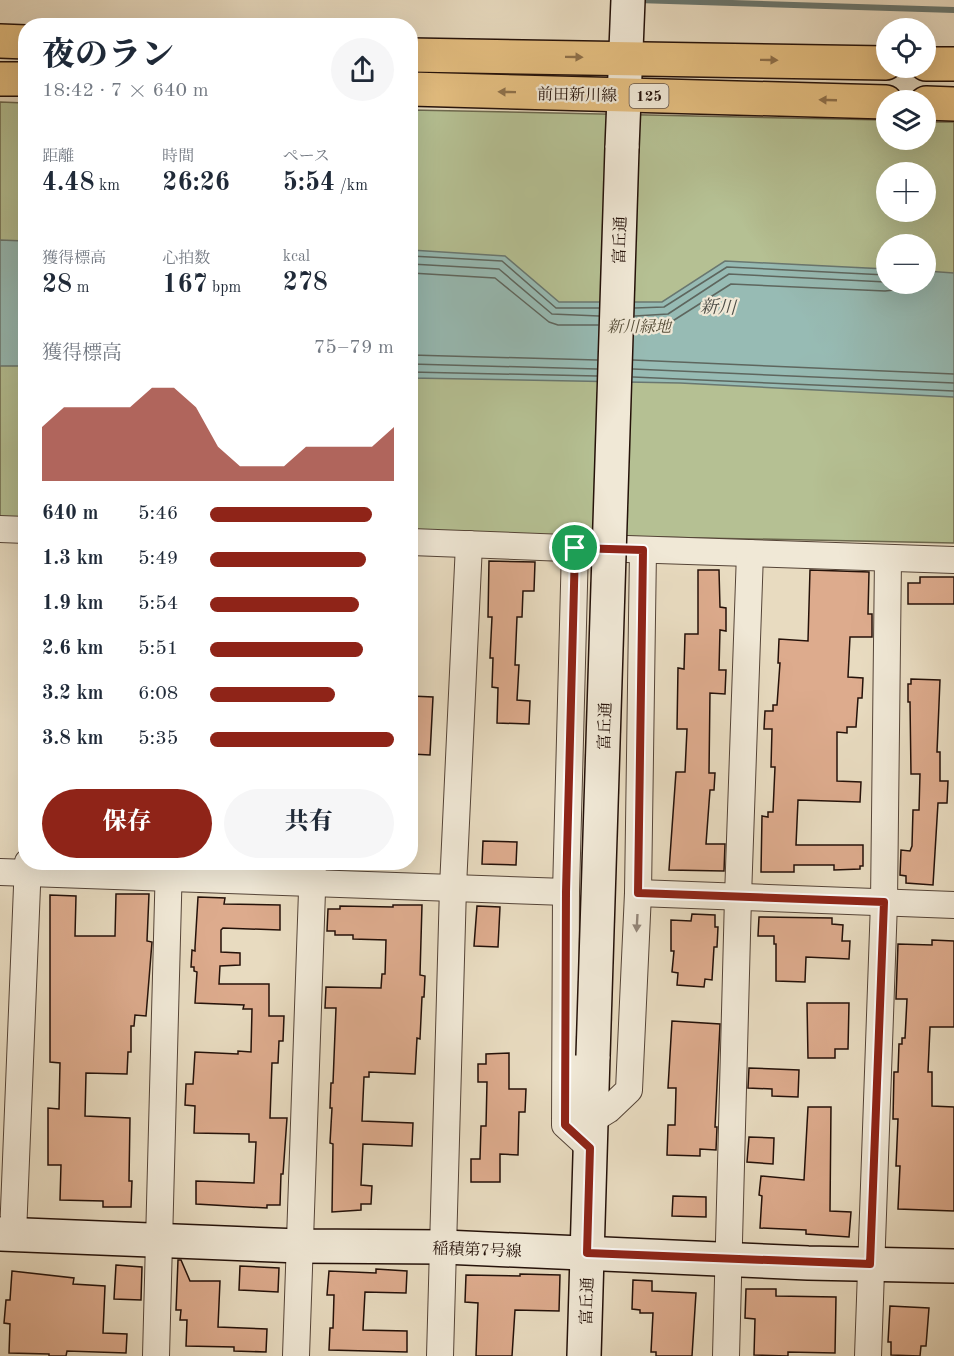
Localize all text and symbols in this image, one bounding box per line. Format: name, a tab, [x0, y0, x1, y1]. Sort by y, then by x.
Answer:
map controls	[876, 18, 936, 294]
button: locate	[876, 18, 936, 78]
button: share	[331, 38, 394, 101]
text: 夜のラン	[42, 40, 174, 73]
one-way arrow	[565, 52, 584, 62]
one-way arrow	[760, 56, 779, 65]
text: 18:42 · 7 × 640 m	[42, 81, 209, 101]
road number: 125	[630, 84, 668, 108]
street label: 前田新川線	[537, 85, 617, 105]
one-way arrow	[498, 87, 517, 97]
button: layers	[876, 90, 936, 150]
one-way arrow	[819, 96, 838, 105]
text: 距離	[42, 149, 74, 165]
text: 時間	[162, 149, 194, 165]
text: ペース	[283, 149, 330, 165]
button: +	[876, 162, 936, 222]
text: 4.48	[42, 170, 95, 196]
text: 26:26	[162, 170, 230, 196]
text: 5:54	[283, 170, 335, 196]
text: km	[95, 178, 120, 194]
text: /km	[335, 178, 368, 194]
street label: 富丘通	[610, 216, 630, 264]
button: −	[876, 234, 936, 294]
text: kcal	[283, 249, 310, 265]
text: 獲得標高	[42, 251, 106, 267]
text: 心拍数	[162, 251, 210, 267]
text: 278	[283, 270, 328, 296]
text: 28	[42, 272, 72, 298]
text: 167	[162, 272, 208, 298]
text: m	[72, 280, 89, 296]
text: bpm	[208, 280, 241, 296]
water label: 新川	[700, 296, 738, 318]
park label: 新川緑地	[607, 318, 673, 336]
text: 75–79 m	[314, 338, 394, 358]
text: 獲得標高	[42, 344, 122, 364]
text: 640 m	[42, 504, 98, 524]
text: 5:46	[138, 504, 178, 524]
pin	[549, 522, 600, 573]
icon: arrive	[558, 531, 591, 564]
text: 1.3 km	[42, 549, 104, 569]
text: 5:49	[138, 549, 178, 569]
text: 1.9 km	[42, 594, 104, 614]
text: 5:54	[138, 594, 178, 614]
text: 2.6 km	[42, 639, 104, 659]
text: 5:51	[138, 639, 178, 659]
text: 3.2 km	[42, 684, 104, 704]
text: 6:08	[138, 684, 178, 704]
street label: 富丘通	[595, 702, 615, 750]
text: 3.8 km	[42, 729, 104, 749]
text: 5:35	[138, 729, 178, 749]
button: 保存	[42, 789, 212, 858]
button: 共有	[224, 789, 394, 858]
one-way arrow	[632, 914, 641, 933]
street label: 稲積第7号線	[432, 1239, 522, 1261]
street label: 富丘通	[577, 1277, 597, 1325]

